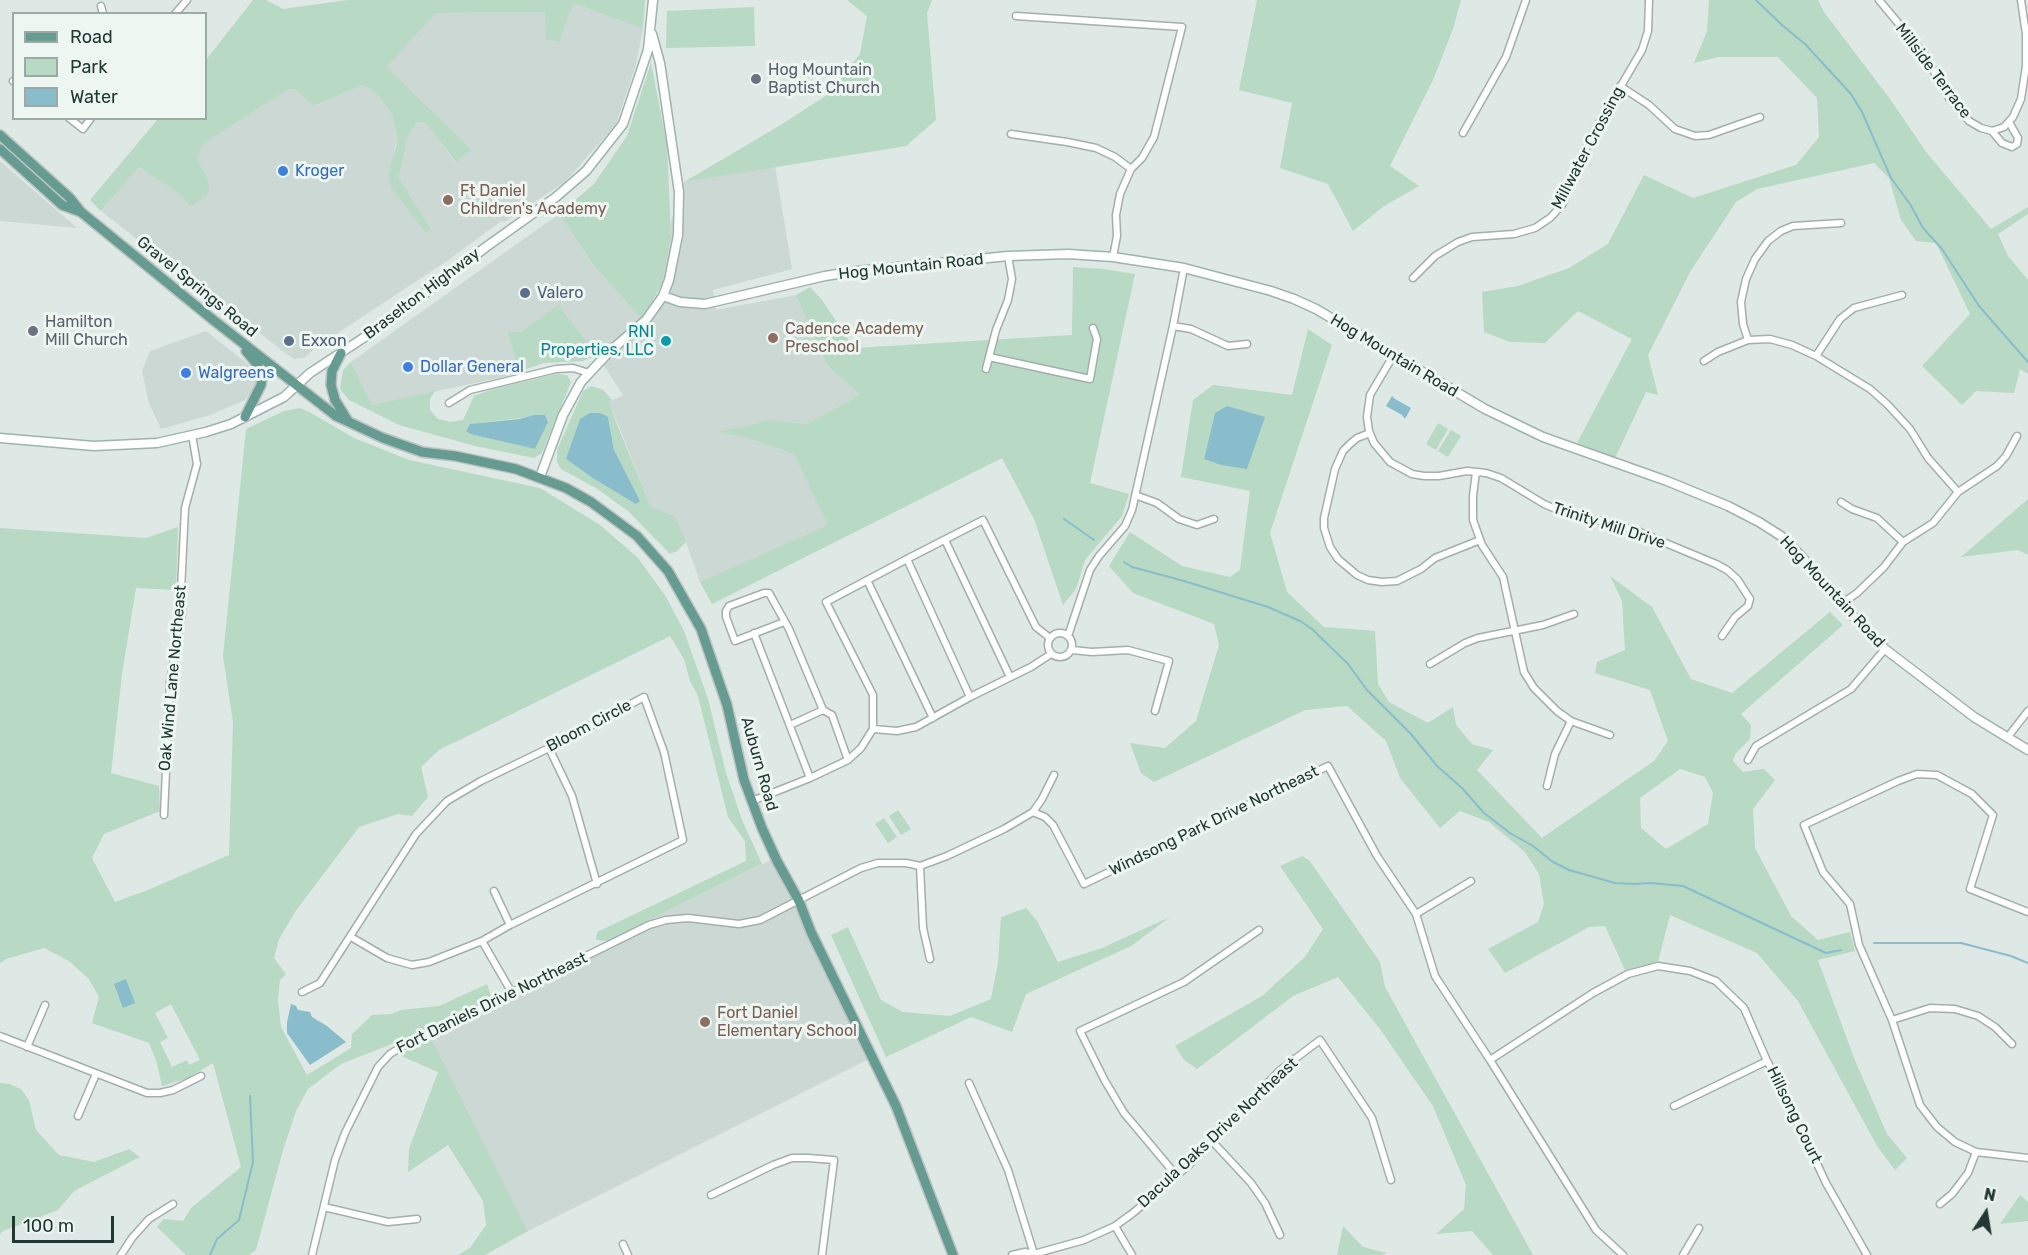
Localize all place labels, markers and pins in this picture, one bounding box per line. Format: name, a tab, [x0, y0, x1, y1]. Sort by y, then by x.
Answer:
place label: Hog Mountain Baptist Church	[768, 60, 880, 98]
marker: Hog Mountain Baptist Church	[749, 72, 763, 86]
place label: Kroger	[295, 161, 344, 181]
marker: Kroger	[276, 164, 290, 178]
place label: Ft Daniel Children's Academy	[460, 181, 607, 219]
marker: Ft Daniel Children's Academy	[441, 193, 455, 207]
place label: Valero	[537, 283, 583, 303]
marker: Valero	[518, 286, 532, 300]
place label: Hamilton Mill Church	[45, 312, 128, 350]
place label: Cadence Academy Preschool	[785, 319, 924, 357]
place label: RNI Properties, LLC	[540, 322, 654, 360]
marker: Hamilton Mill Church	[26, 324, 40, 338]
place label: Exxon	[301, 331, 347, 351]
marker: Cadence Academy Preschool	[766, 331, 780, 345]
marker: Exxon	[282, 334, 296, 348]
marker: RNI Properties, LLC	[659, 334, 673, 348]
place label: Dollar General	[420, 357, 524, 377]
marker: Dollar General	[401, 360, 415, 374]
place label: Walgreens	[198, 363, 274, 383]
marker: Walgreens	[179, 366, 193, 380]
place label: Fort Daniel Elementary School	[717, 1003, 857, 1041]
marker: Fort Daniel Elementary School	[698, 1015, 712, 1029]

